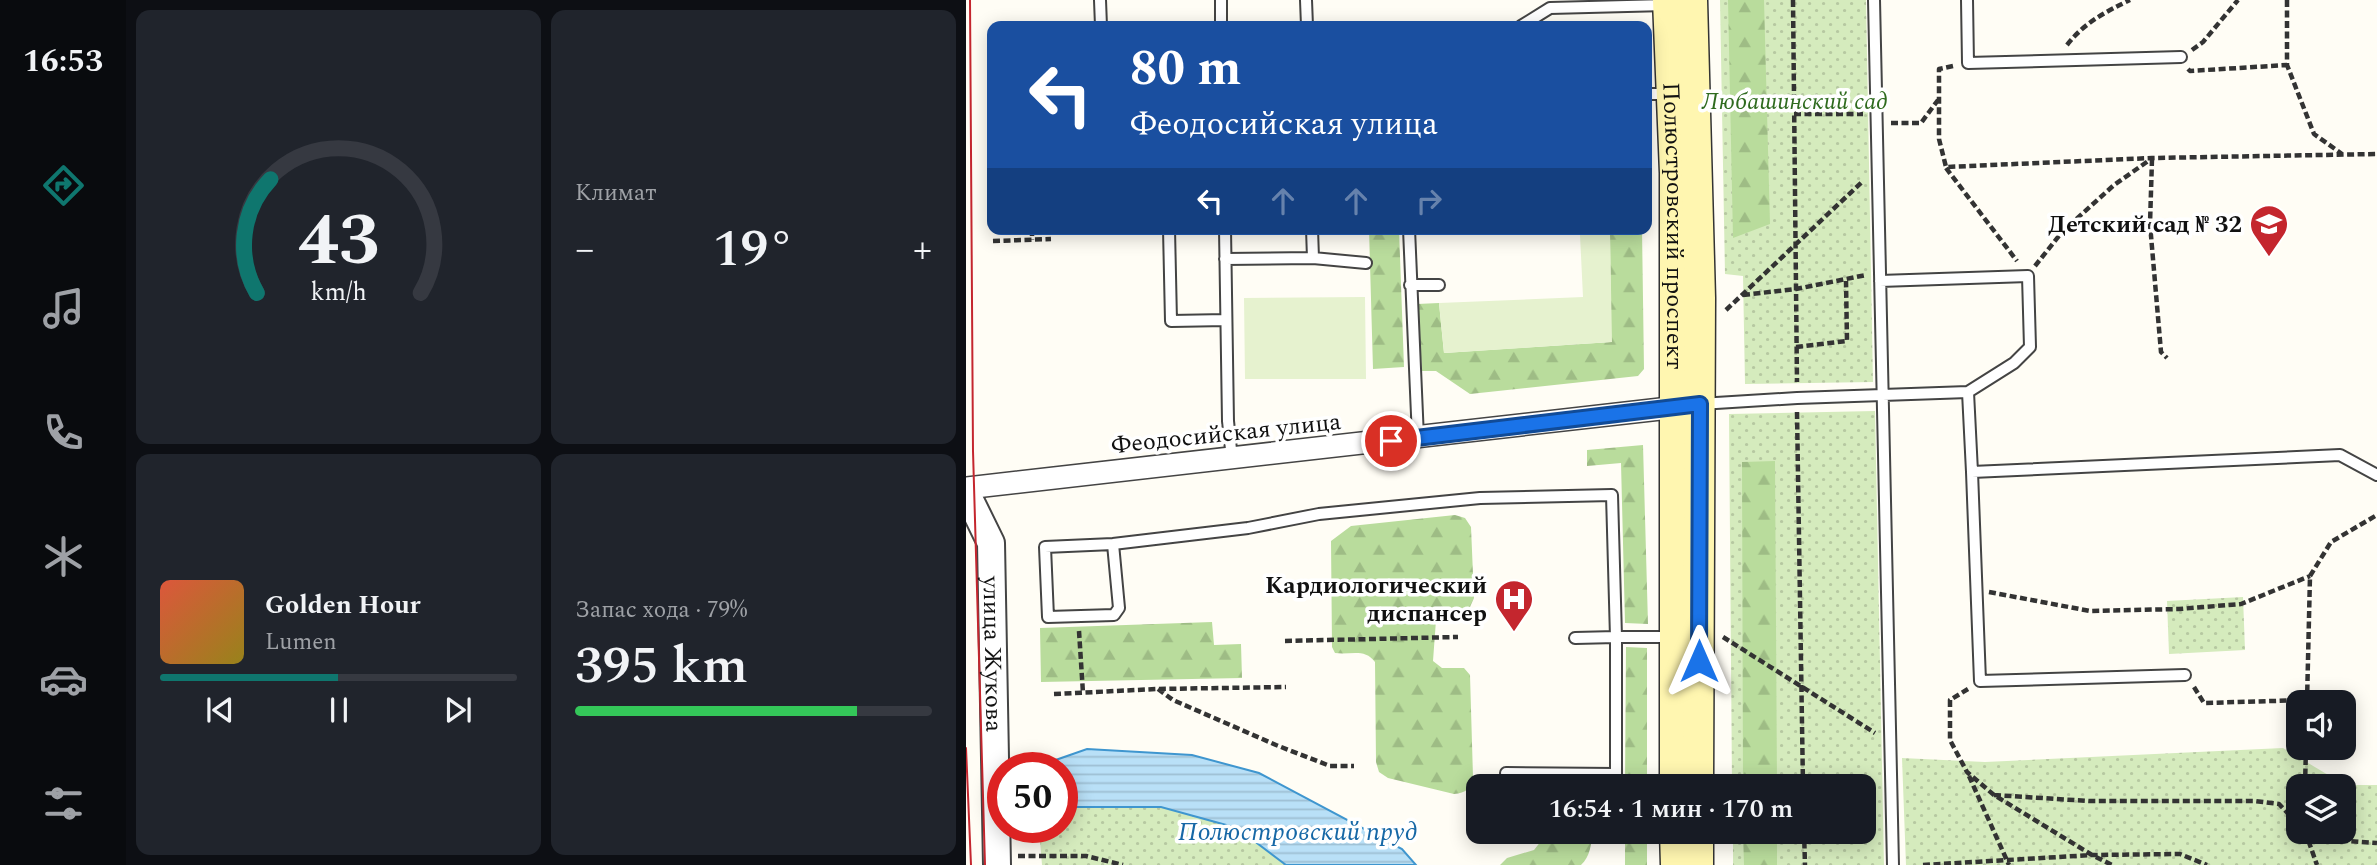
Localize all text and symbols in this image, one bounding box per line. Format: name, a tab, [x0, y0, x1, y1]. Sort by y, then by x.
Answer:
text: 80 m	[1130, 32, 1241, 107]
text: 16:53	[23, 37, 103, 86]
icon: left	[1015, 49, 1106, 140]
street label: Полюстровский проспект	[1652, 81, 1692, 370]
park label: Любашинский сад	[1701, 84, 1888, 120]
text: Феодосийская улица	[1130, 100, 1438, 149]
icon: directions	[39, 161, 88, 210]
text: Климат	[575, 176, 657, 211]
icon: left	[1191, 182, 1229, 220]
icon: ahead	[1264, 182, 1302, 220]
icon: ahead	[1337, 182, 1375, 220]
icon: right	[1410, 182, 1448, 220]
text: 43	[298, 186, 379, 297]
school or university icon: Детский сад № 32	[2248, 203, 2290, 258]
place label: Детский сад № 32	[2048, 207, 2242, 243]
text: 19°	[713, 210, 794, 289]
text: −	[575, 221, 594, 279]
text: +	[913, 221, 932, 279]
text: km/h	[310, 274, 367, 312]
icon: music	[39, 284, 88, 333]
street label: Феодосийская улица	[1109, 404, 1343, 464]
icon: phone	[39, 408, 88, 457]
pin	[1361, 411, 1421, 471]
icon: arrive	[1372, 422, 1410, 460]
icon: climate	[39, 532, 88, 581]
place label: Кардиологический диспансер	[1265, 568, 1487, 632]
street label: улица Жукова	[973, 575, 1012, 733]
hospital icon: Кардиологический диспансер	[1493, 578, 1535, 633]
text: Golden Hour	[265, 585, 421, 625]
text: Запас хода · 79%	[575, 593, 747, 628]
position arrow	[1662, 624, 1736, 698]
text: Lumen	[265, 625, 337, 660]
text: 395 km	[575, 627, 748, 706]
icon: car	[39, 655, 88, 704]
map controls	[2286, 690, 2356, 844]
button: sound	[2286, 690, 2356, 760]
icon: previous	[201, 691, 239, 729]
icon: pause	[320, 691, 358, 729]
icon: next	[439, 691, 477, 729]
speed limit sign: 50	[987, 752, 1078, 843]
button: layers	[2286, 774, 2356, 844]
icon: filters	[39, 779, 88, 828]
text: 16:54 · 1 мин · 170 m	[1549, 789, 1793, 829]
water label: Полюстровский пруд	[1178, 812, 1418, 852]

